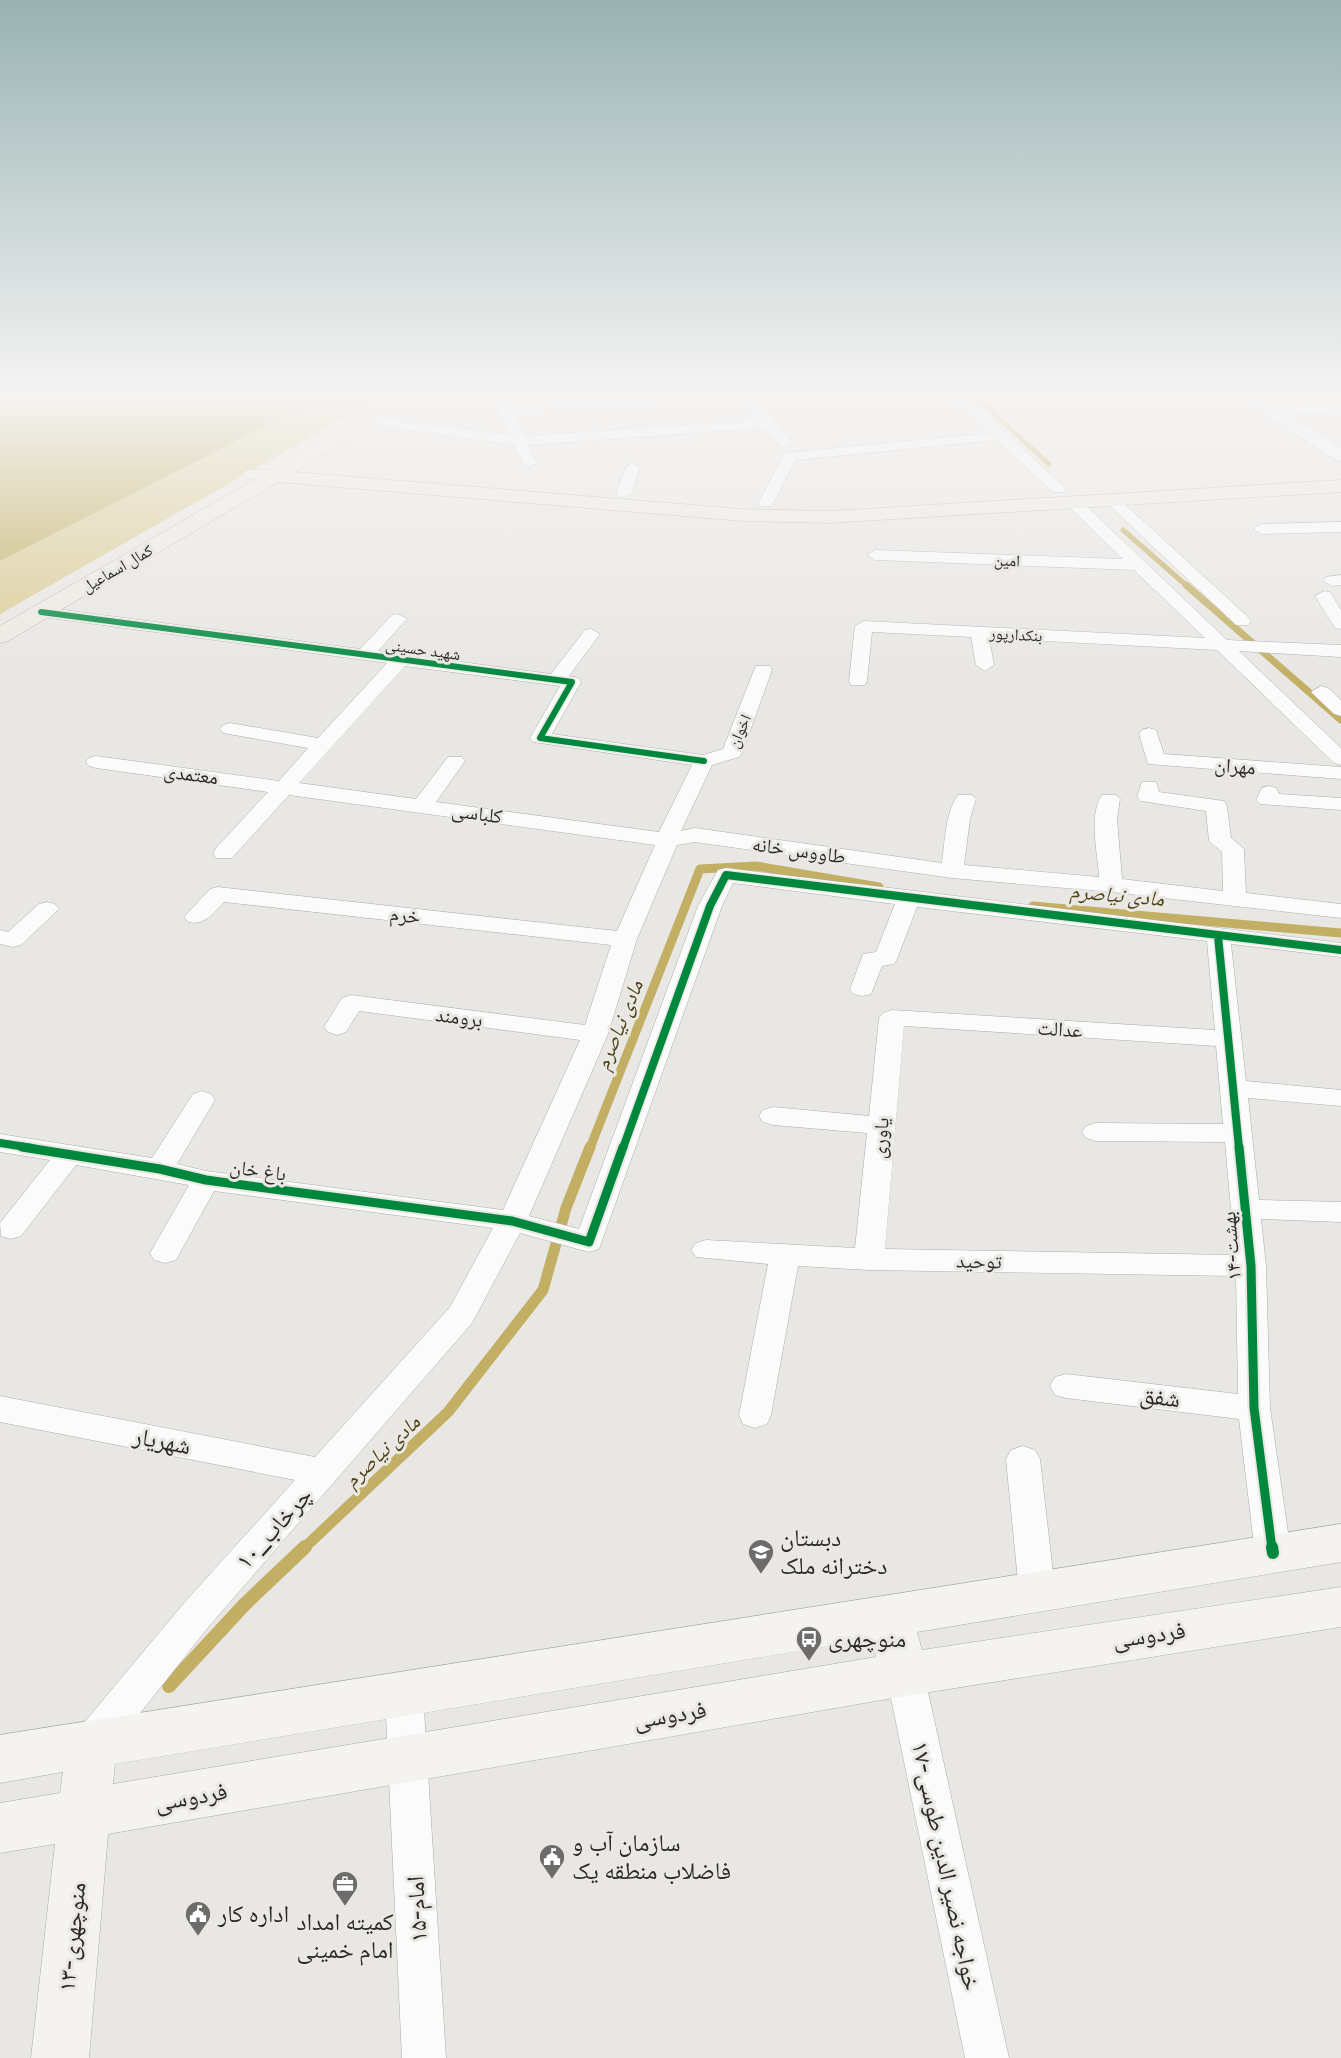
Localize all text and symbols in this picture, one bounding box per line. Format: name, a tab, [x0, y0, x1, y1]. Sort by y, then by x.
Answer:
street label: کمال اسماعیل	[78, 540, 157, 597]
street label: امین	[994, 551, 1020, 571]
street label: بنکدارپور	[988, 624, 1043, 646]
street label: شهید حسینی	[384, 635, 462, 665]
street label: اخوان	[724, 712, 756, 751]
street label: مهران	[1214, 753, 1256, 779]
street label: معتمدی	[162, 759, 220, 789]
street label: کلباسی	[450, 798, 504, 828]
street label: طاووس خانه	[751, 832, 847, 868]
water label: مادی نیاصرم	[1069, 878, 1166, 913]
street label: خرم	[388, 901, 422, 931]
water label: مادی نیاصرم	[589, 976, 650, 1074]
street label: برومند	[434, 1002, 484, 1032]
street label: عدالت	[1037, 1015, 1083, 1043]
street label: یاوری	[866, 1116, 894, 1160]
street label: باغ خان	[228, 1154, 288, 1187]
street label: ۱۴-بهشت	[1216, 1210, 1246, 1282]
street label: توحید	[956, 1249, 1002, 1273]
street label: شفق	[1138, 1380, 1182, 1413]
water label: مادی نیاصرم	[338, 1409, 426, 1494]
street label: شهریار	[130, 1421, 193, 1460]
street label: ۱۰_چرخاب	[229, 1481, 318, 1575]
place label: دبستان دخترانه ملک	[780, 1523, 888, 1580]
school or university icon: دبستان دخترانه ملک	[746, 1537, 776, 1575]
street label: فردوسی	[1111, 1615, 1187, 1654]
bus stop icon: منوچهری	[794, 1624, 824, 1662]
place label: منوچهری	[828, 1624, 906, 1653]
street label: فردوسی	[631, 1694, 708, 1735]
street label: ۱۷-خواجه نصیر الدین طوسی	[906, 1739, 987, 1993]
street label: فردوسی	[152, 1776, 229, 1817]
place label: سازمان آب و فاضلاب منطقه یک	[572, 1828, 731, 1885]
public building icon: سازمان آب و فاضلاب منطقه یک	[537, 1842, 567, 1880]
office icon: کمیته امداد امام خمینی	[330, 1869, 360, 1907]
street label: ۱۵-امام	[400, 1875, 435, 1943]
street label: ۱۳-منوچهری	[51, 1881, 92, 1993]
public building icon: اداره کار	[183, 1899, 213, 1937]
place label: اداره کار	[217, 1899, 289, 1928]
place label: کمیته امداد امام خمینی	[296, 1907, 394, 1966]

